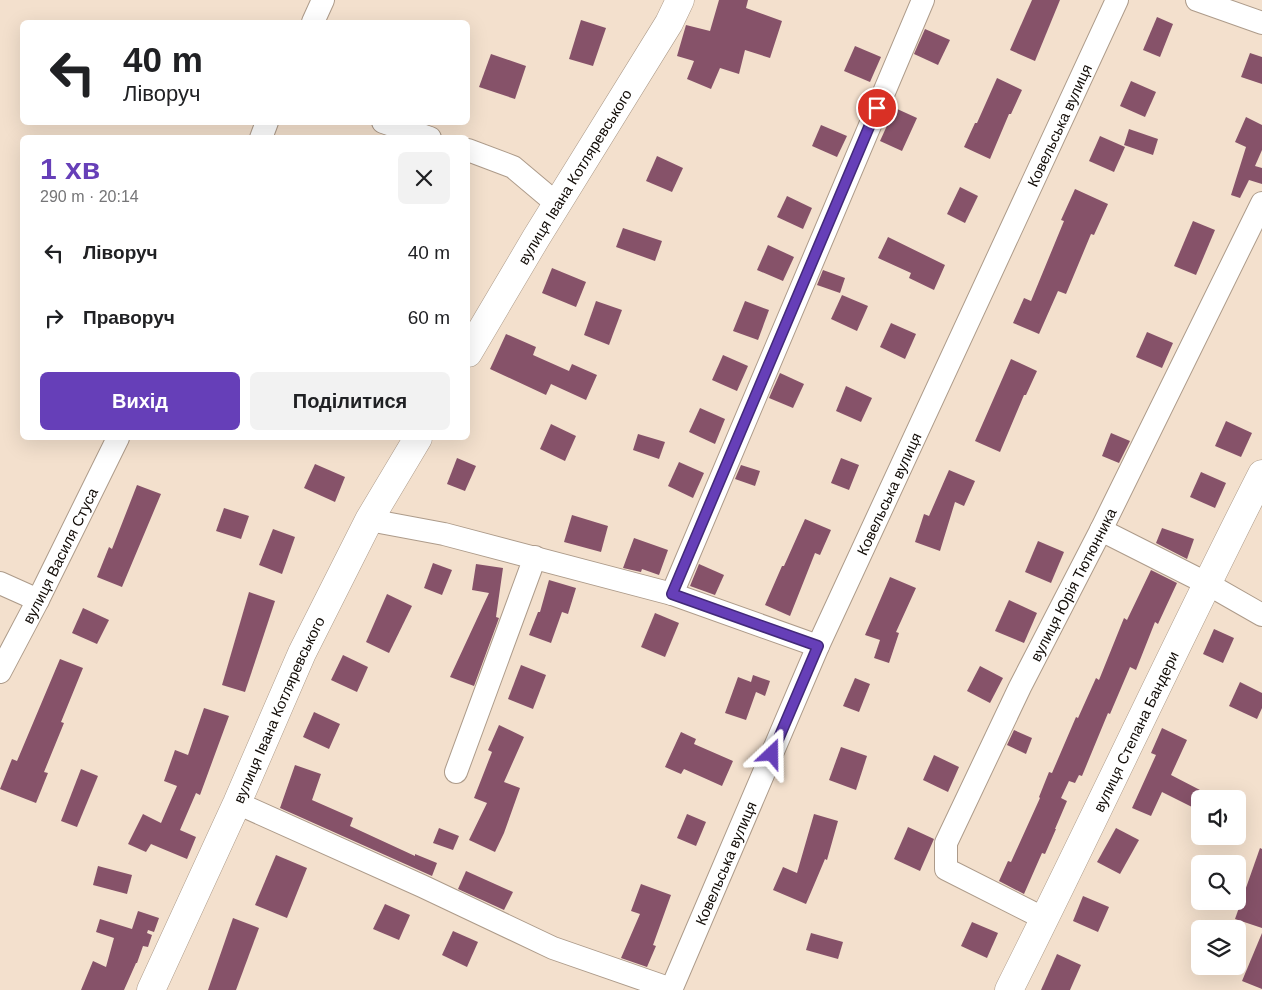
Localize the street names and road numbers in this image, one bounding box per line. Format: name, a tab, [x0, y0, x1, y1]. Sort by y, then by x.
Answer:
street label: Ковельська вулиця	[1023, 61, 1095, 189]
street label: вулиця Івана Котляревського	[514, 86, 635, 267]
street label: Ковельська вулиця	[853, 430, 924, 557]
street label: вулиця Василя Стуса	[19, 484, 101, 626]
street label: вулиця Юрія Тютюнника	[1026, 504, 1119, 664]
street label: вулиця Івана Котляревського	[230, 613, 328, 806]
street label: вулиця Степана Бандери	[1089, 648, 1182, 814]
street label: Ковельська вулиця	[691, 799, 759, 927]

